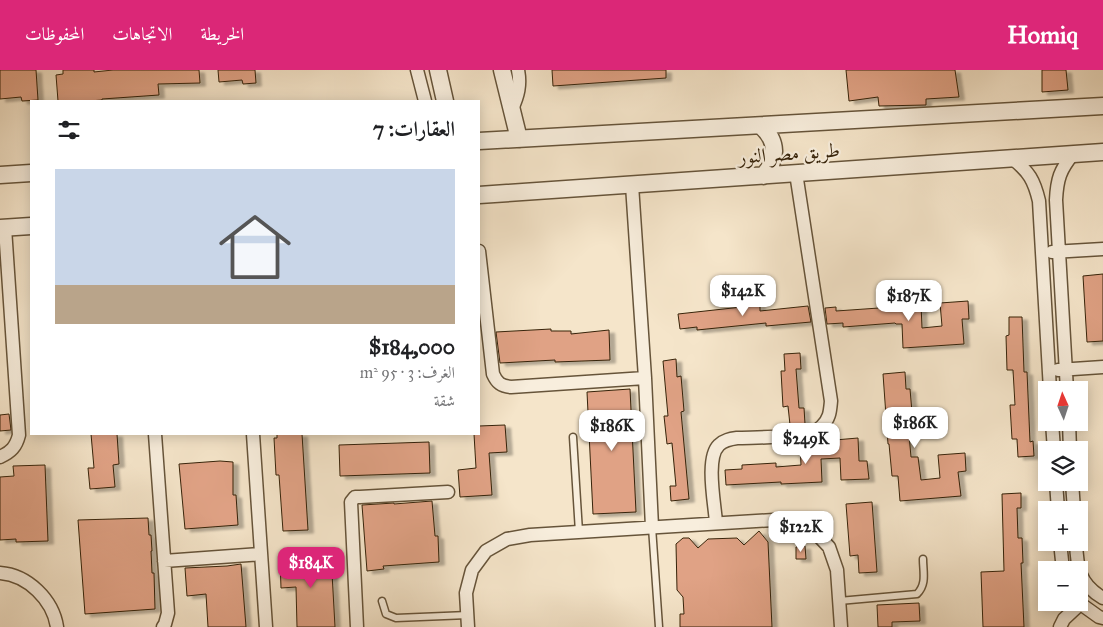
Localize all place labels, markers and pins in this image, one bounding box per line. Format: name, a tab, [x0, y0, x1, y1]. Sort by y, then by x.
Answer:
pin: $142K	[708, 274, 778, 317]
pin: $187K	[874, 280, 944, 322]
pin: $186K	[880, 406, 950, 449]
pin: $186K	[577, 410, 647, 452]
pin: $249K	[771, 422, 841, 465]
pin: $122K	[766, 510, 836, 553]
pin: $184K	[276, 546, 346, 589]

